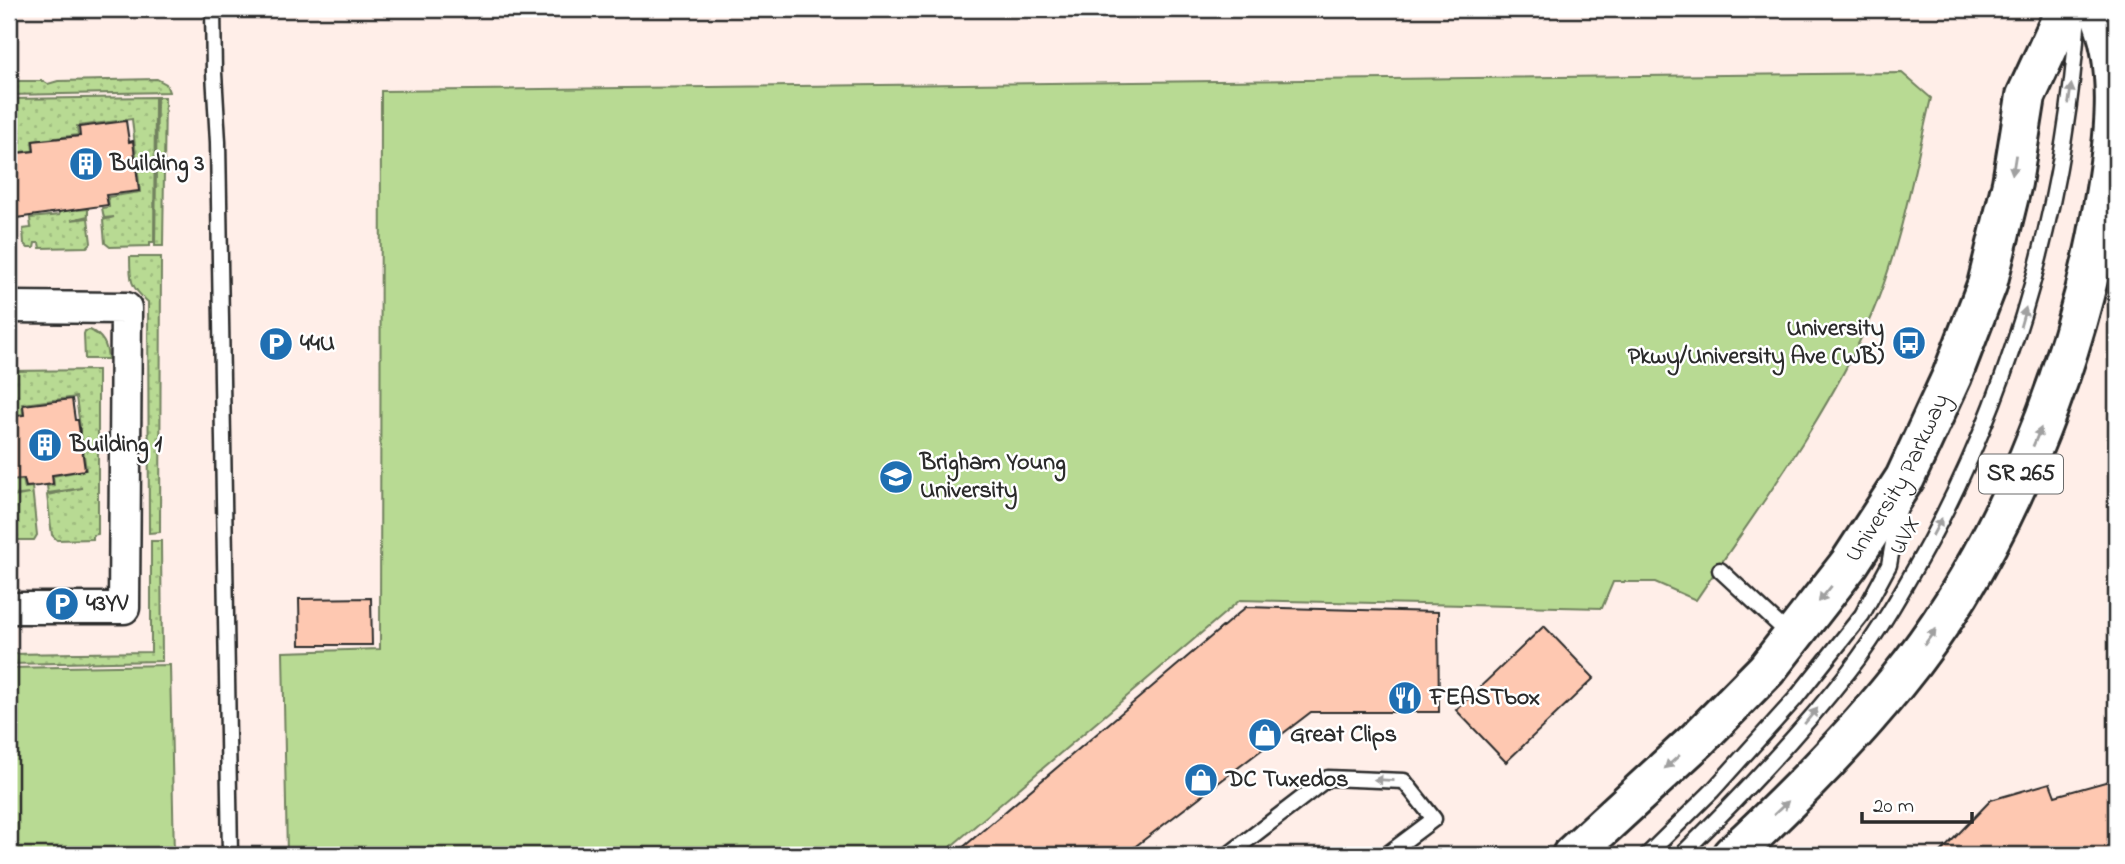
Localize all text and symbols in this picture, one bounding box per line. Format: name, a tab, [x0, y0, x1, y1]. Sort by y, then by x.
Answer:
one-way arrow	[2064, 83, 2075, 105]
building icon: Building 3	[67, 145, 105, 183]
place label: Building 3	[109, 147, 205, 183]
one-way arrow	[2008, 154, 2019, 176]
one-way arrow	[2018, 306, 2029, 328]
place label: University Pkwy/University Ave (WB)	[1628, 312, 1884, 376]
bus stop icon: University Pkwy/University Ave (WB)	[1890, 324, 1928, 362]
parking icon: 44U	[257, 325, 295, 363]
place label: 44U	[300, 327, 335, 362]
street label: University Parkway	[1837, 388, 1960, 570]
building icon: Building 1	[26, 426, 64, 464]
one-way arrow	[2032, 426, 2043, 447]
place label: Building 1	[69, 428, 163, 464]
place label: Brigham Young University	[919, 446, 1066, 510]
road number: SR 265	[1979, 454, 2063, 494]
school or university icon: Brigham Young University	[877, 458, 915, 496]
street label: UVX	[1881, 510, 1931, 562]
one-way arrow	[1931, 517, 1943, 537]
parking icon: 43YV	[43, 585, 81, 623]
one-way arrow	[1818, 585, 1833, 603]
place label: 43YV	[86, 587, 129, 622]
one-way arrow	[1923, 628, 1937, 646]
restaurant icon: FEASTbox	[1386, 679, 1424, 717]
place label: FEASTbox	[1429, 681, 1540, 716]
one-way arrow	[1803, 707, 1818, 724]
shop icon: Great Clips	[1246, 716, 1284, 754]
place label: Great Clips	[1290, 718, 1397, 753]
one-way arrow	[1664, 754, 1681, 770]
shop icon: DC Tuxedos	[1182, 761, 1220, 799]
place label: DC Tuxedos	[1225, 763, 1348, 798]
one-way arrow	[1373, 775, 1395, 786]
scale bar	[1862, 780, 1973, 824]
text: 20 m	[1873, 792, 1914, 822]
one-way arrow	[1772, 801, 1789, 817]

